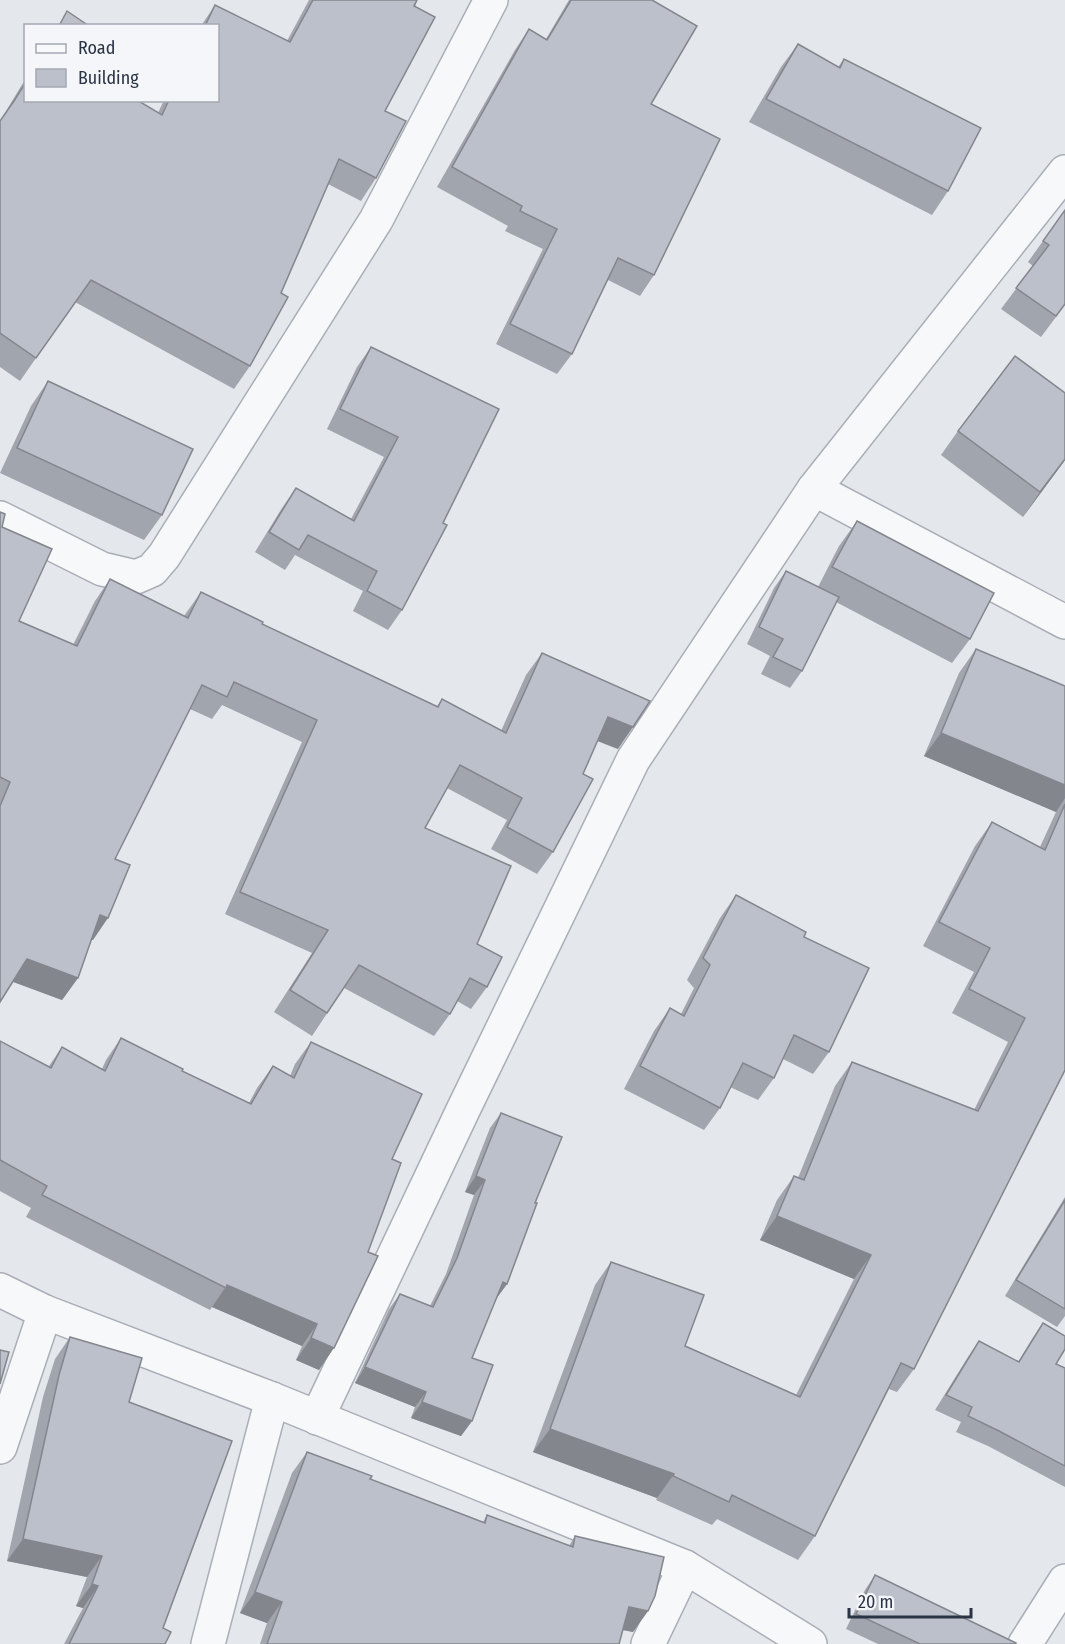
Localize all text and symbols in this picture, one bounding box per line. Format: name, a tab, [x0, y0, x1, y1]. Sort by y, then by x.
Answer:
legend	[24, 24, 219, 102]
text: Road	[78, 37, 115, 59]
text: Building	[78, 67, 139, 89]
scale bar	[849, 1581, 970, 1619]
text: 20 m	[858, 1591, 893, 1613]

